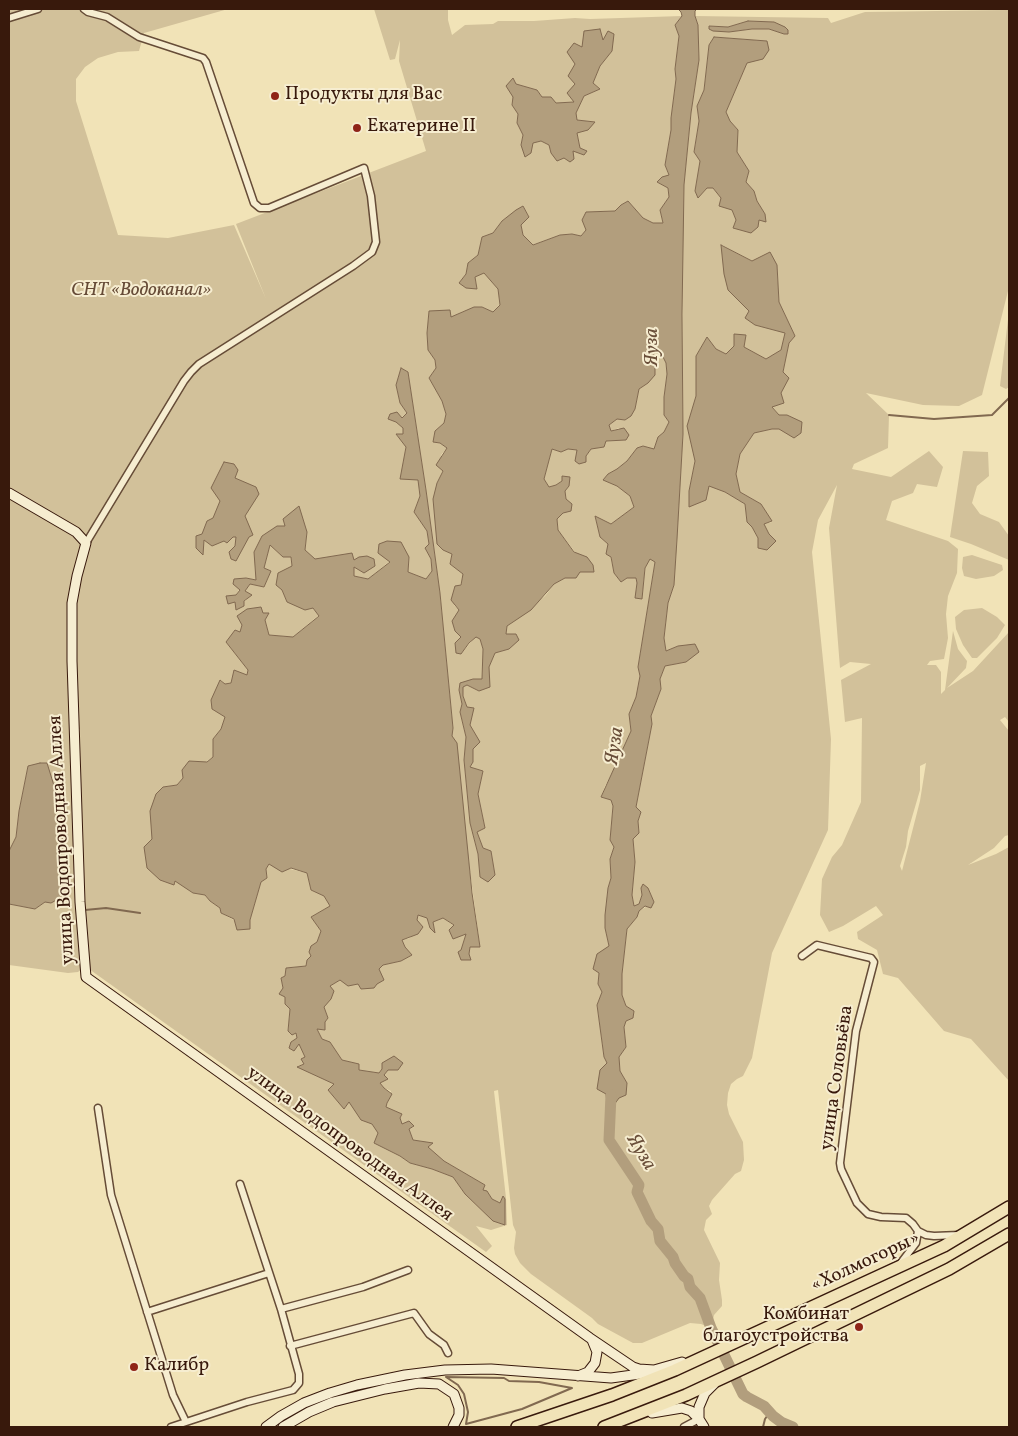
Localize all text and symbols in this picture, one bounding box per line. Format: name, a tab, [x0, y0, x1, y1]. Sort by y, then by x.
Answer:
place label: Продукты для Вас	[285, 85, 442, 107]
marker: Продукты для Вас	[269, 90, 281, 102]
place label: Екатерине II	[367, 117, 476, 139]
marker: Екатерине II	[351, 122, 363, 134]
park label: СНТ «Водоканал»	[71, 281, 211, 303]
water label: Яуза	[641, 328, 665, 366]
street label: улица Водопроводная Аллея	[45, 715, 81, 965]
water label: Яуза	[601, 725, 631, 767]
street label: улица Соловьёва	[817, 1004, 859, 1152]
street label: улица Водопроводная Аллея	[241, 1062, 457, 1228]
water label: Яуза	[620, 1131, 660, 1175]
street label: «Холмогоры»	[808, 1228, 924, 1298]
place label: Комбинат благоустройства	[703, 1305, 849, 1349]
marker: Комбинат благоустройства	[853, 1321, 865, 1333]
place label: Калибр	[144, 1356, 209, 1378]
marker: Калибр	[128, 1361, 140, 1373]

